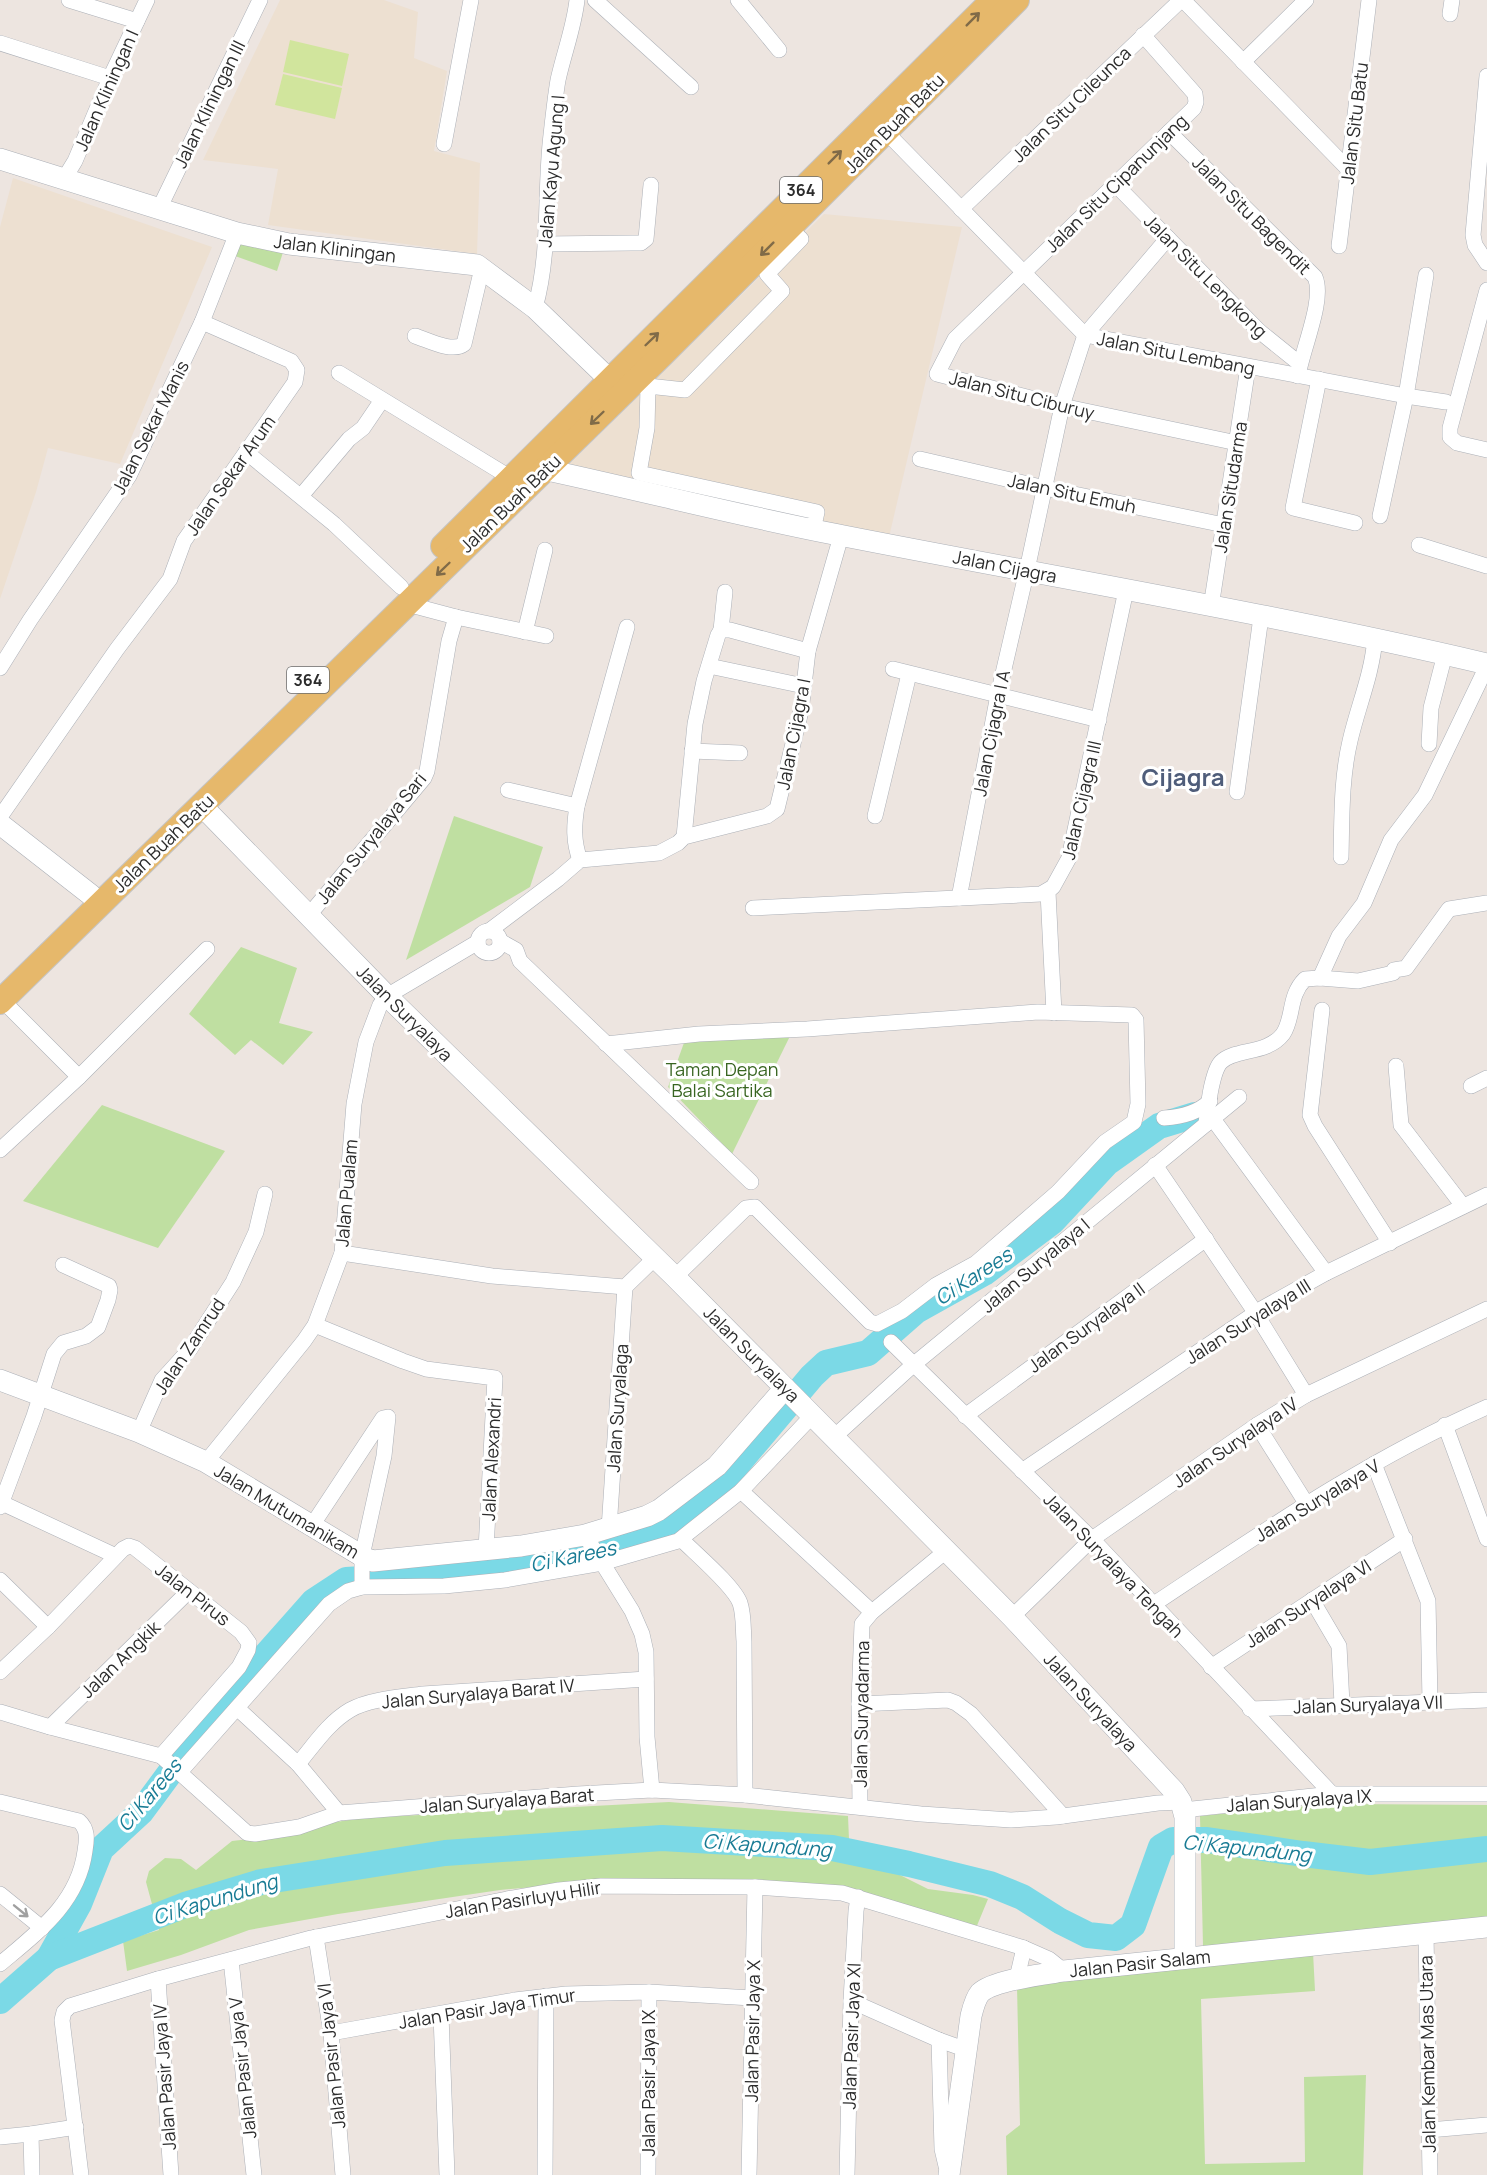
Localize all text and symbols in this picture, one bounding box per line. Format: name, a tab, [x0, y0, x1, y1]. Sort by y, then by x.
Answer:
one-way arrow	[966, 12, 980, 27]
street label: Jalan Kliningan I	[68, 25, 144, 155]
street label: Jalan Kliningan III	[168, 36, 250, 172]
street label: Jalan Situ Cileunca	[1006, 41, 1136, 167]
street label: Jalan Situ Batu	[1335, 61, 1373, 185]
street label: Jalan Buah Batu	[839, 68, 949, 178]
street label: Jalan Kayu Agung I	[532, 94, 570, 248]
street label: Jalan Situ Cipanunjang	[1040, 109, 1192, 257]
one-way arrow	[827, 149, 842, 164]
street label: Jalan Situ Bagendit	[1188, 151, 1316, 279]
road number: 364	[780, 177, 822, 203]
street label: Jalan Situ Lengkong	[1139, 209, 1273, 343]
street label: Jalan Kliningan	[273, 229, 397, 267]
one-way arrow	[760, 241, 775, 256]
street label: Jalan Situ Lembang	[1095, 326, 1257, 380]
one-way arrow	[644, 331, 659, 346]
street label: Jalan Sekar Manis	[106, 356, 194, 498]
street label: Jalan Situ Ciburuy	[947, 365, 1098, 425]
street label: Jalan Sekar Arum	[180, 410, 280, 540]
one-way arrow	[589, 411, 604, 425]
street label: Jalan Situdarma	[1208, 420, 1252, 554]
street label: Jalan Buah Batu	[454, 449, 566, 557]
street label: Jalan Situ Emuh	[1006, 468, 1138, 518]
street label: Jalan Cijagra	[951, 544, 1059, 588]
one-way arrow	[435, 562, 450, 576]
road number: 364	[287, 667, 329, 693]
street label: Jalan Cijagra I A	[967, 667, 1015, 798]
street label: Jalan Cijagra I	[770, 676, 816, 792]
street label: Jalan Cijagra III	[1056, 738, 1106, 862]
district label: Cijagra	[1141, 760, 1225, 793]
street label: Jalan Suryalaya Sari	[311, 767, 431, 909]
street label: Jalan Buah Batu	[107, 789, 219, 897]
street label: Jalan Suryalaya	[352, 960, 458, 1066]
park label: Taman Depan Balai Sartika	[666, 1057, 778, 1102]
street label: Jalan Pualam	[329, 1138, 363, 1248]
street label: Jalan Suryalaya I	[976, 1213, 1094, 1317]
water label: Ci Karees	[929, 1240, 1018, 1311]
street label: Jalan Suryalaya III	[1181, 1273, 1315, 1369]
street label: Jalan Suryalaya II	[1023, 1276, 1149, 1378]
street label: Jalan Zamrud	[148, 1293, 230, 1399]
street label: Jalan Suryalaya	[699, 1301, 805, 1407]
street label: Jalan Suryalaga	[601, 1343, 633, 1473]
street label: Jalan Suryalaya IV	[1168, 1391, 1302, 1493]
street label: Jalan Alexandri	[476, 1397, 506, 1521]
street label: Jalan Suryalaya V	[1250, 1453, 1384, 1547]
street label: Jalan Mutumanikam	[210, 1458, 364, 1564]
street label: Jalan Suryalaya Tengah	[1039, 1488, 1189, 1642]
water label: Ci Karees	[528, 1533, 620, 1578]
street label: Jalan Suryalaya VI	[1240, 1553, 1376, 1653]
street label: Jalan Pirus	[151, 1557, 235, 1631]
street label: Jalan Angkik	[75, 1614, 166, 1703]
street label: Jalan Suryadarma	[848, 1641, 874, 1787]
street label: Jalan Suryalaya	[1039, 1647, 1143, 1757]
street label: Jalan Suryalaya Barat IV	[381, 1673, 576, 1713]
street label: Jalan Suryalaya VII	[1293, 1689, 1443, 1719]
water label: Ci Karees	[111, 1752, 188, 1837]
street label: Jalan Suryalaya Barat	[419, 1782, 595, 1818]
street label: Jalan Suryalaya IX	[1226, 1783, 1373, 1817]
water label: Ci Kapundung	[702, 1827, 834, 1863]
water label: Ci Kapundung	[1181, 1828, 1315, 1868]
water label: Ci Kapundung	[149, 1867, 283, 1931]
street label: Jalan Pasirluyu Hilir	[443, 1875, 603, 1923]
one-way arrow	[13, 1905, 29, 1918]
street label: Jalan Pasir Salam	[1068, 1944, 1212, 1982]
street label: Jalan Kembar Mas Utara	[1413, 1955, 1441, 2153]
street label: Jalan Pasir Jaya X	[739, 1959, 765, 2102]
street label: Jalan Pasir Jaya XI	[836, 1962, 866, 2110]
street label: Jalan Pasir Jaya Vl	[311, 1982, 351, 2130]
street label: Jalan Pasir Jaya Timur	[397, 1982, 578, 2034]
street label: Jalan Pasir Jaya V	[223, 1996, 261, 2140]
street label: Jalan Pasir Jaya IV	[147, 2003, 181, 2151]
street label: Jalan Pasir Jaya IX	[636, 2010, 660, 2156]

